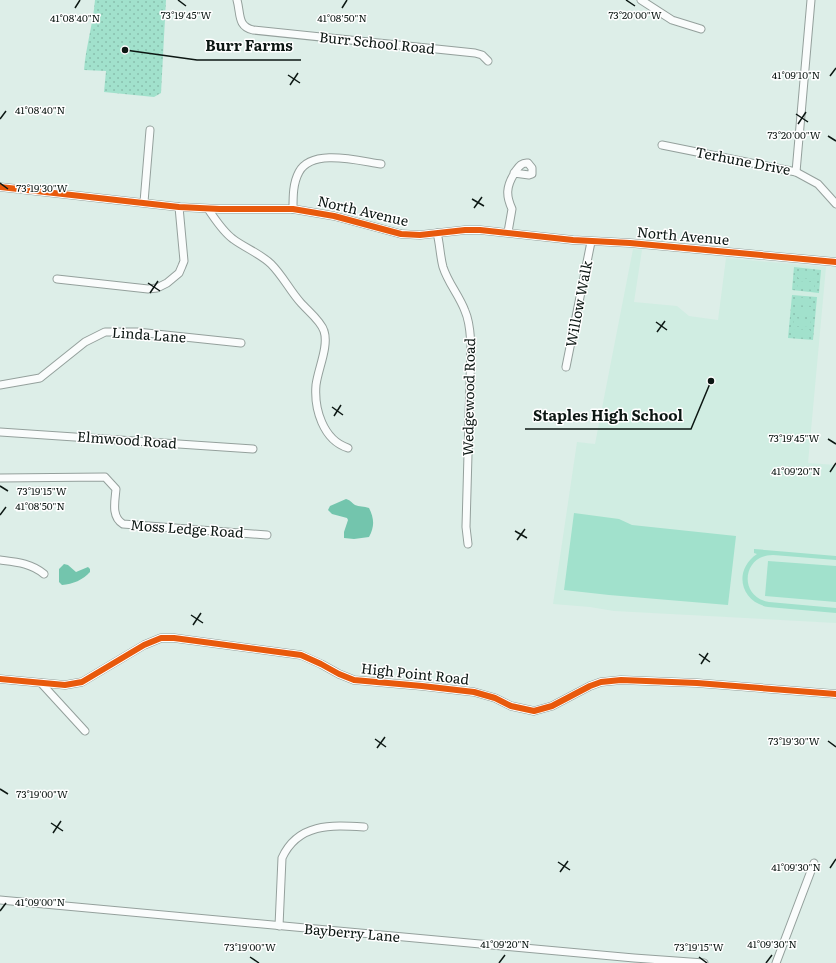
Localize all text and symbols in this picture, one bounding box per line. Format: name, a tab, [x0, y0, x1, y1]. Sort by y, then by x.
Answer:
text: 73°19'45"W	[161, 7, 211, 22]
text: 73°20'00"W	[608, 7, 662, 22]
text: 41°08'40"N	[50, 10, 100, 25]
text: 41°08'50"N	[317, 10, 367, 25]
street label: Burr School Road	[318, 26, 436, 58]
callout: Burr Farms	[197, 33, 301, 60]
text: Burr Farms	[205, 33, 293, 56]
text: 41°09'10"N	[772, 67, 820, 82]
text: 41°08'40"N	[15, 102, 65, 117]
text: 73°20'00"W	[767, 127, 821, 142]
street label: Terhune Drive	[694, 141, 793, 179]
text: 73°19'30"W	[16, 180, 68, 195]
street label: North Avenue	[316, 190, 411, 230]
street label: North Avenue	[636, 221, 730, 249]
street label: Willow Walk	[560, 258, 596, 349]
street label: Linda Lane	[111, 321, 187, 347]
street label: Wedgewood Road	[457, 337, 479, 456]
callout: Staples High School	[525, 402, 691, 429]
text: Staples High School	[533, 403, 684, 426]
street label: Elmwood Road	[76, 426, 178, 452]
text: 73°19'45"W	[769, 430, 819, 445]
text: 41°09'20"N	[771, 463, 821, 478]
text: 73°19'15"W	[17, 483, 67, 498]
text: 41°08'50"N	[15, 498, 65, 513]
street label: Moss Ledge Road	[130, 514, 245, 542]
street label: High Point Road	[360, 657, 471, 689]
text: 73°19'30"W	[768, 733, 820, 748]
text: 73°19'00"W	[16, 786, 68, 801]
text: 41°09'30"N	[771, 859, 821, 874]
text: 41°09'00"N	[15, 894, 65, 909]
street label: Bayberry Lane	[303, 918, 401, 946]
text: 41°09'20"N	[480, 936, 530, 951]
text: 41°09'30"N	[747, 936, 797, 951]
text: 73°19'00"W	[224, 939, 276, 954]
text: 73°19'15"W	[674, 939, 724, 954]

